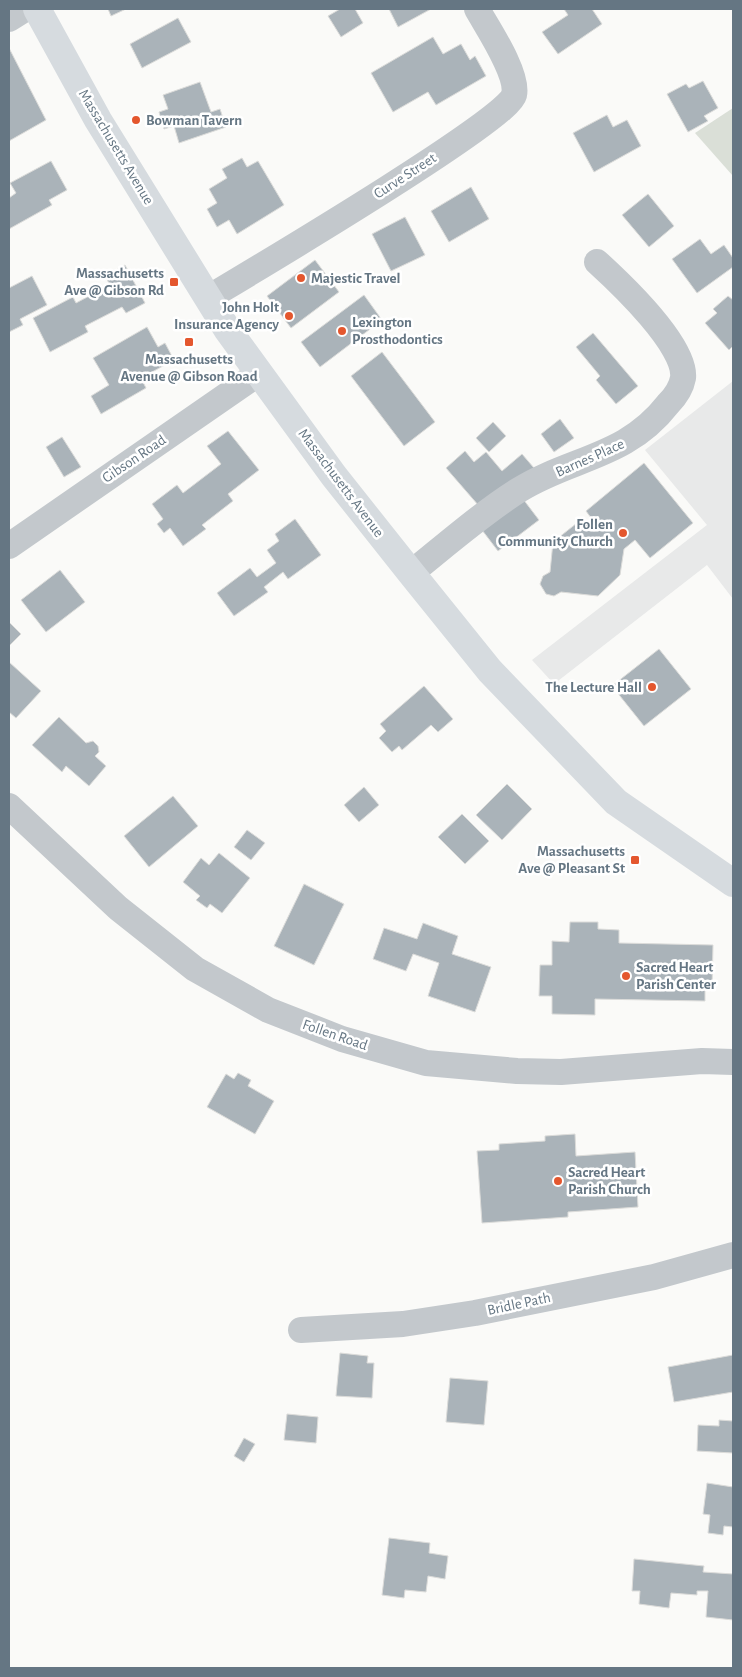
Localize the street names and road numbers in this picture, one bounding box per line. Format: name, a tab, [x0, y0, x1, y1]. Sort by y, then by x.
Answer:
street label: Massachusetts Avenue	[76, 87, 156, 207]
street label: Curve Street	[371, 150, 439, 202]
street label: Massachusetts Avenue	[295, 426, 387, 540]
street label: Gibson Road	[99, 432, 169, 486]
street label: Barnes Place	[553, 436, 627, 480]
street label: Follen Road	[301, 1017, 370, 1053]
street label: Bridle Path	[486, 1290, 552, 1318]

